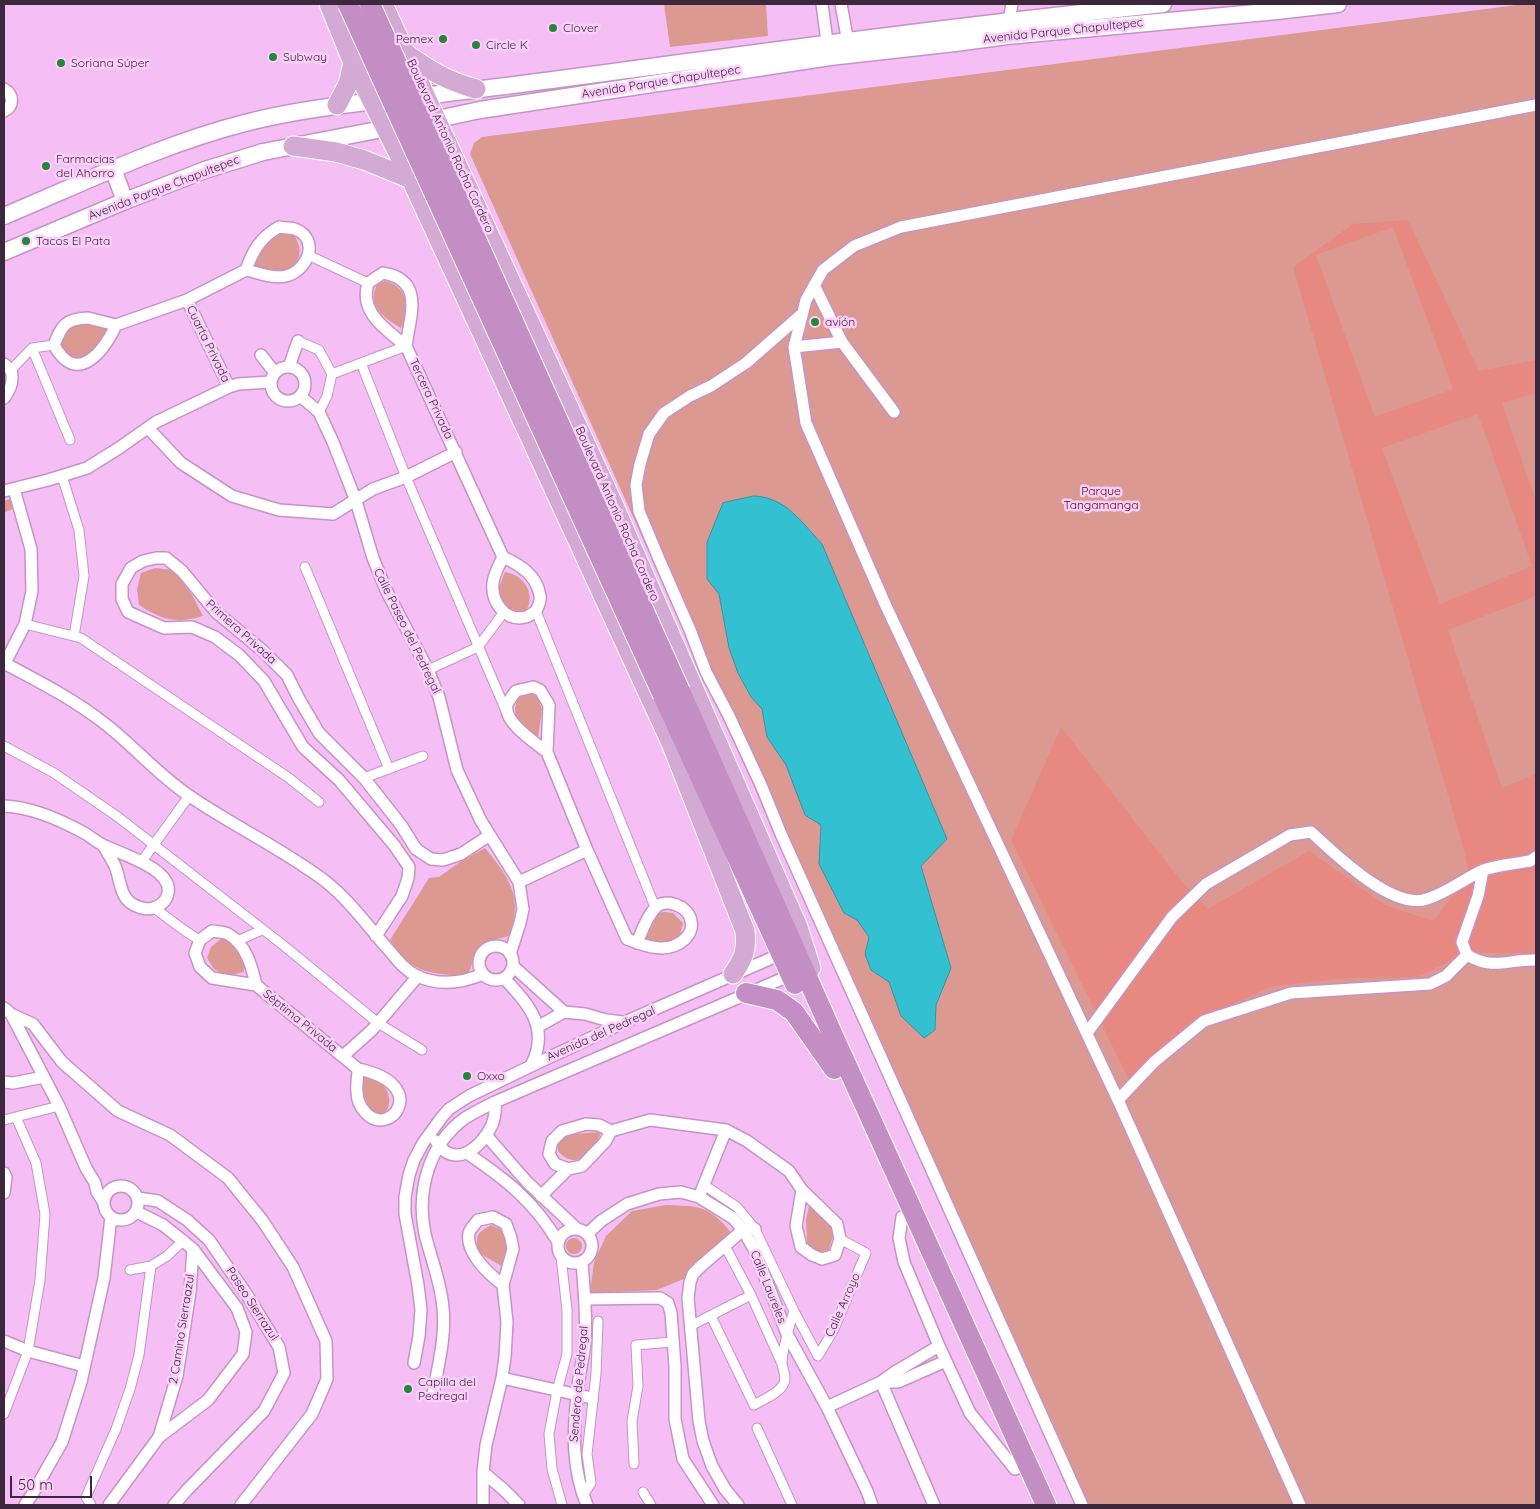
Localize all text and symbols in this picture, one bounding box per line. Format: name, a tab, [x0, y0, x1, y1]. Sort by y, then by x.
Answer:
street label: Avenida Parque Chapultepec	[982, 15, 1144, 47]
place label: Clover	[563, 21, 598, 35]
marker: Clover	[547, 22, 559, 34]
place label: Pemex	[396, 32, 433, 46]
marker: Pemex	[437, 33, 449, 45]
place label: Circle K	[486, 38, 528, 52]
marker: Circle K	[470, 39, 482, 51]
place label: Subway	[283, 50, 327, 64]
marker: Subway	[267, 51, 279, 63]
place label: Soriana Súper	[71, 56, 149, 70]
marker: Soriana Súper	[55, 57, 67, 69]
street label: Boulevard Antonio Rocha Cordero	[403, 57, 497, 235]
street label: Avenida Parque Chapultepec	[581, 62, 741, 102]
place label: Farmacias del Ahorro	[56, 152, 114, 180]
street label: Avenida Parque Chapultepec	[86, 153, 242, 223]
marker: Farmacias del Ahorro	[40, 160, 52, 172]
place label: Tacos El Pata	[36, 234, 110, 248]
marker: Tacos El Pata	[20, 235, 32, 247]
street label: Cuarta Privada	[183, 303, 233, 385]
place label: avión	[825, 315, 855, 329]
marker: avión	[809, 316, 821, 328]
street label: Tercera Privada	[406, 356, 456, 442]
street label: Boulevard Antonio Rocha Cordero	[572, 424, 662, 604]
park label: Parque Tangamanga	[1064, 484, 1138, 512]
street label: Calle Paseo del Pedregal	[370, 566, 444, 696]
street label: Primera Privada	[203, 597, 279, 667]
street label: Séptima Privada	[260, 987, 340, 1055]
street label: Avenida del Pedregal	[544, 1004, 658, 1064]
place label: Oxxo	[477, 1069, 505, 1083]
marker: Oxxo	[461, 1070, 473, 1082]
street label: Calle Laureles	[747, 1249, 789, 1325]
street label: Paseo Sierrazul	[223, 1264, 281, 1344]
street label: Calle Arroyo	[822, 1271, 864, 1339]
street label: 2 Camino Sierraazul	[166, 1273, 198, 1385]
street label: Sendero de Pedregal	[567, 1325, 591, 1443]
place label: Capilla del Pedregal	[418, 1375, 476, 1403]
marker: Capilla del Pedregal	[402, 1383, 414, 1395]
scale bar	[12, 1466, 95, 1498]
text: 50 m	[18, 1475, 53, 1494]

